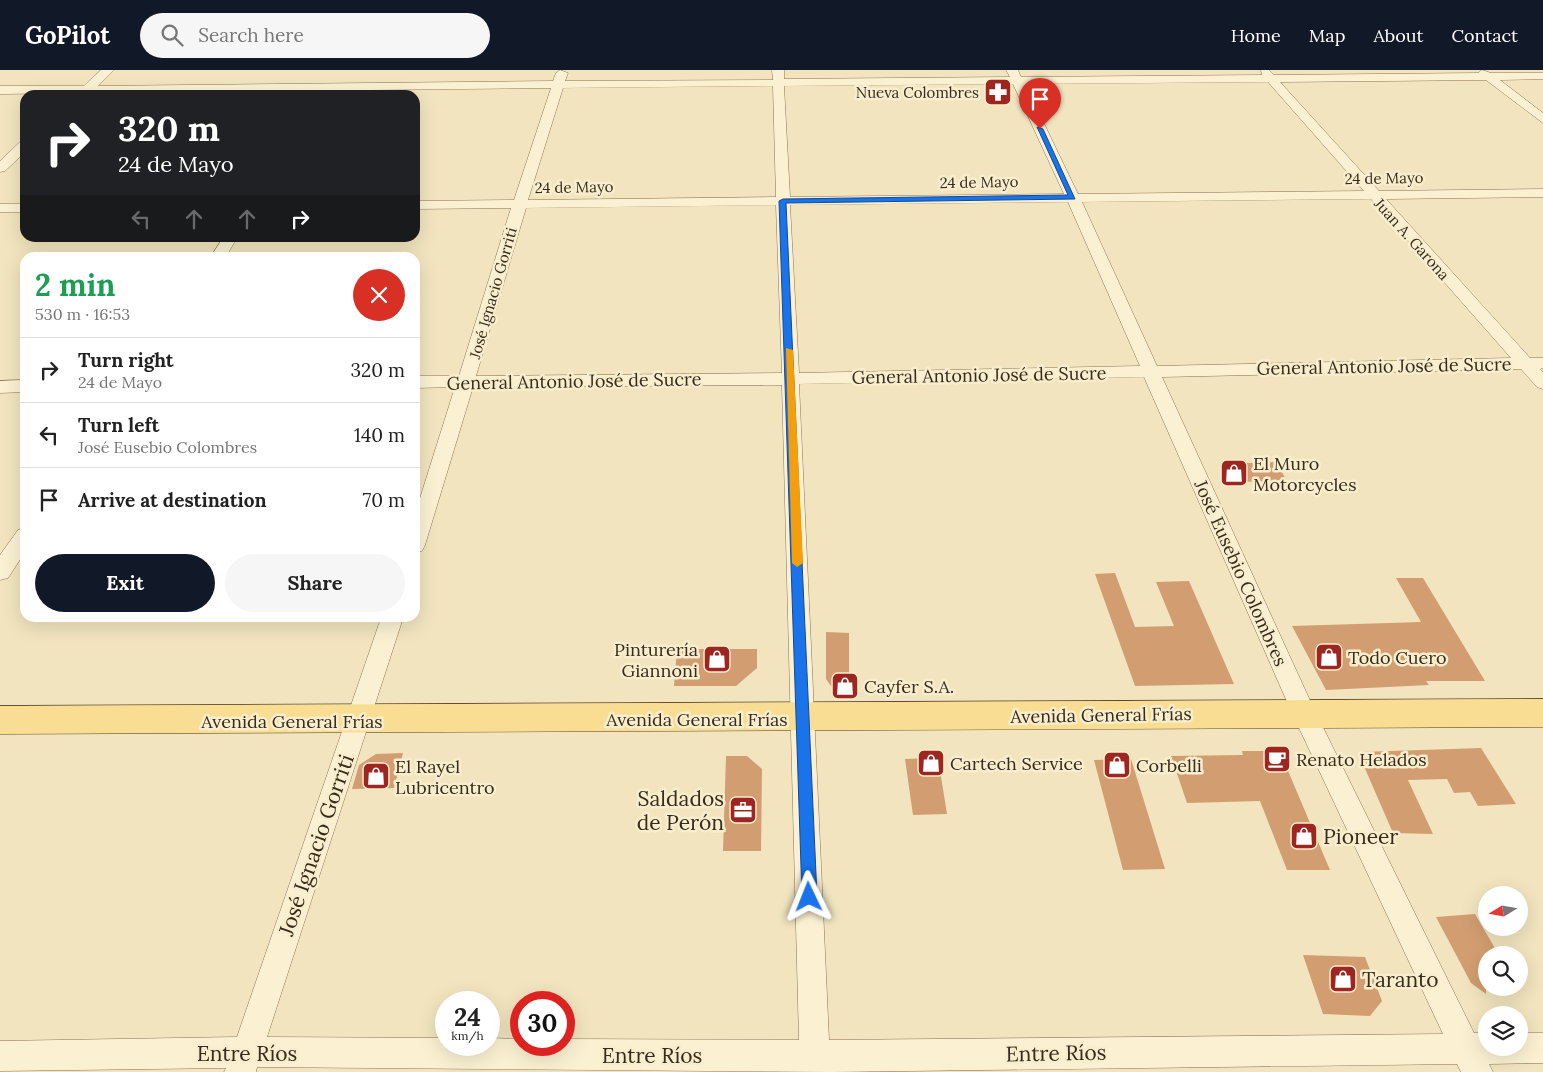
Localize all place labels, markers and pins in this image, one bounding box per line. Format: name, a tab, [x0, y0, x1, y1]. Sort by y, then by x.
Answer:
pharmacy icon: Nueva Colombres	[983, 77, 1013, 107]
pin	[1019, 78, 1061, 129]
place label: Nueva Colombres	[856, 83, 979, 102]
place label: El Muro Motorcycles	[1253, 452, 1356, 496]
shop icon: El Muro Motorcycles	[1219, 458, 1249, 488]
place label: Pinturería Giannoni	[614, 638, 698, 682]
shop icon: Todo Cuero	[1314, 642, 1344, 672]
shop icon: Pinturería Giannoni	[702, 644, 732, 674]
place label: Todo Cuero	[1348, 646, 1446, 669]
shop icon: Cayfer S.A.	[830, 671, 860, 701]
place label: Cayfer S.A.	[864, 675, 954, 698]
cafe icon: Renato Helados	[1262, 744, 1292, 774]
shop icon: Cartech Service	[916, 748, 946, 778]
place label: Renato Helados	[1296, 748, 1426, 771]
shop icon: Corbelli	[1102, 750, 1132, 780]
place label: Cartech Service	[950, 752, 1083, 775]
place label: Corbelli	[1136, 754, 1202, 777]
place label: El Rayel Lubricentro	[395, 755, 495, 799]
shop icon: El Rayel Lubricentro	[361, 761, 391, 791]
place label: Saldados de Perón	[637, 785, 724, 836]
office icon: Saldados de Perón	[728, 795, 758, 825]
shop icon: Pioneer	[1289, 821, 1319, 851]
place label: Pioneer	[1323, 823, 1398, 850]
shop icon: Taranto	[1328, 964, 1358, 994]
place label: Taranto	[1362, 966, 1439, 993]

